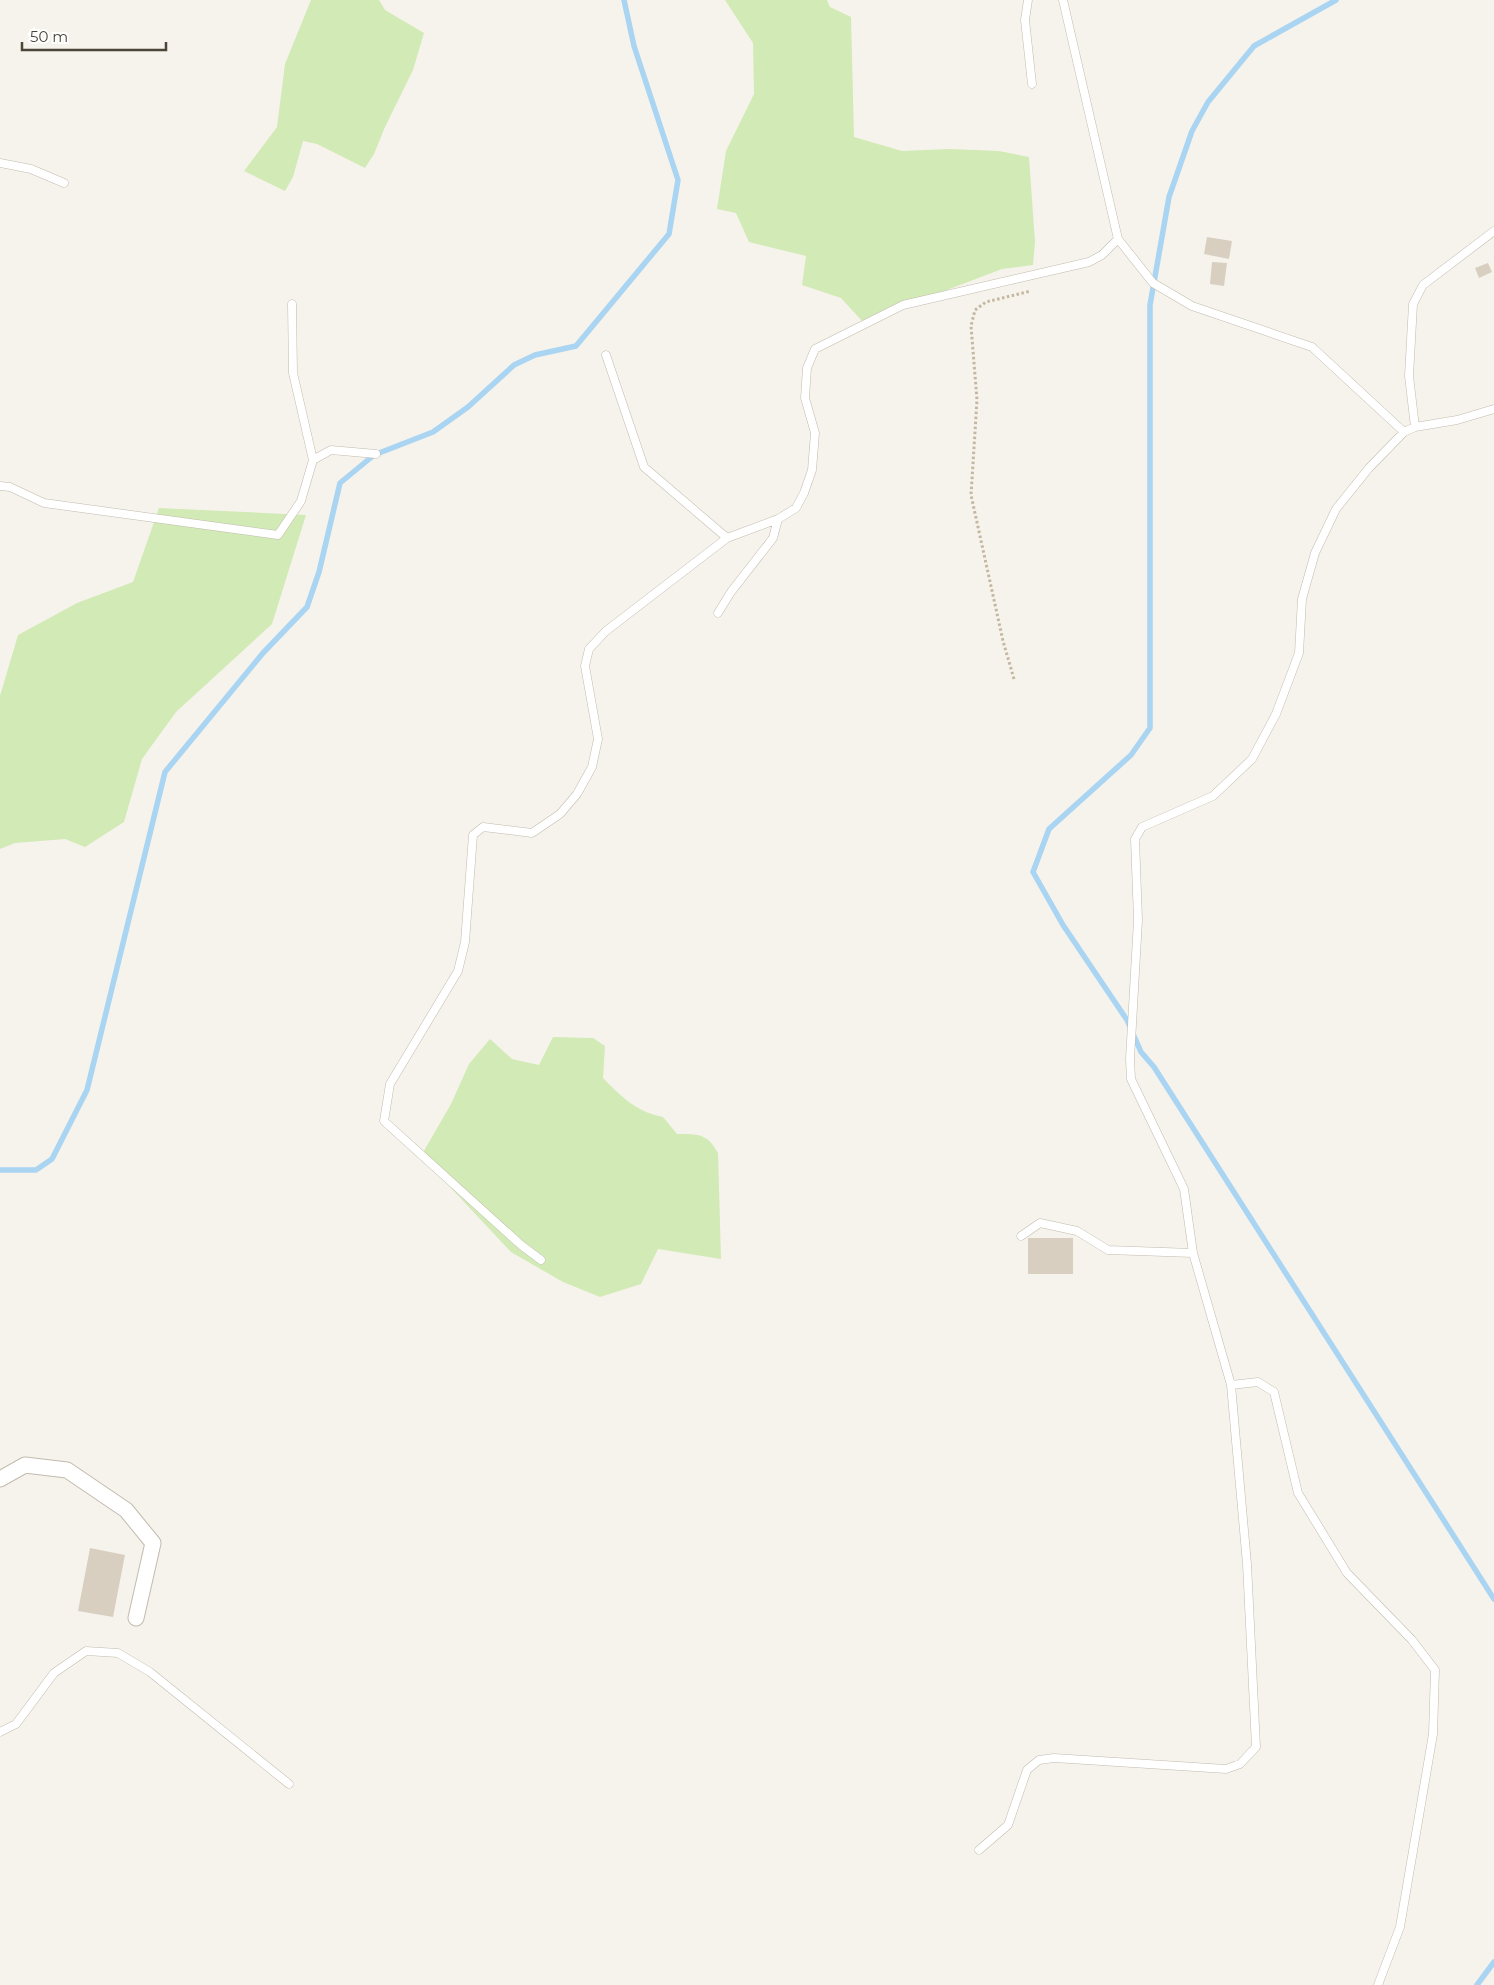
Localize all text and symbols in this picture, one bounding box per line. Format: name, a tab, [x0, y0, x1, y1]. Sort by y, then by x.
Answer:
scale bar	[22, 20, 166, 52]
text: 50 m	[30, 27, 68, 46]

